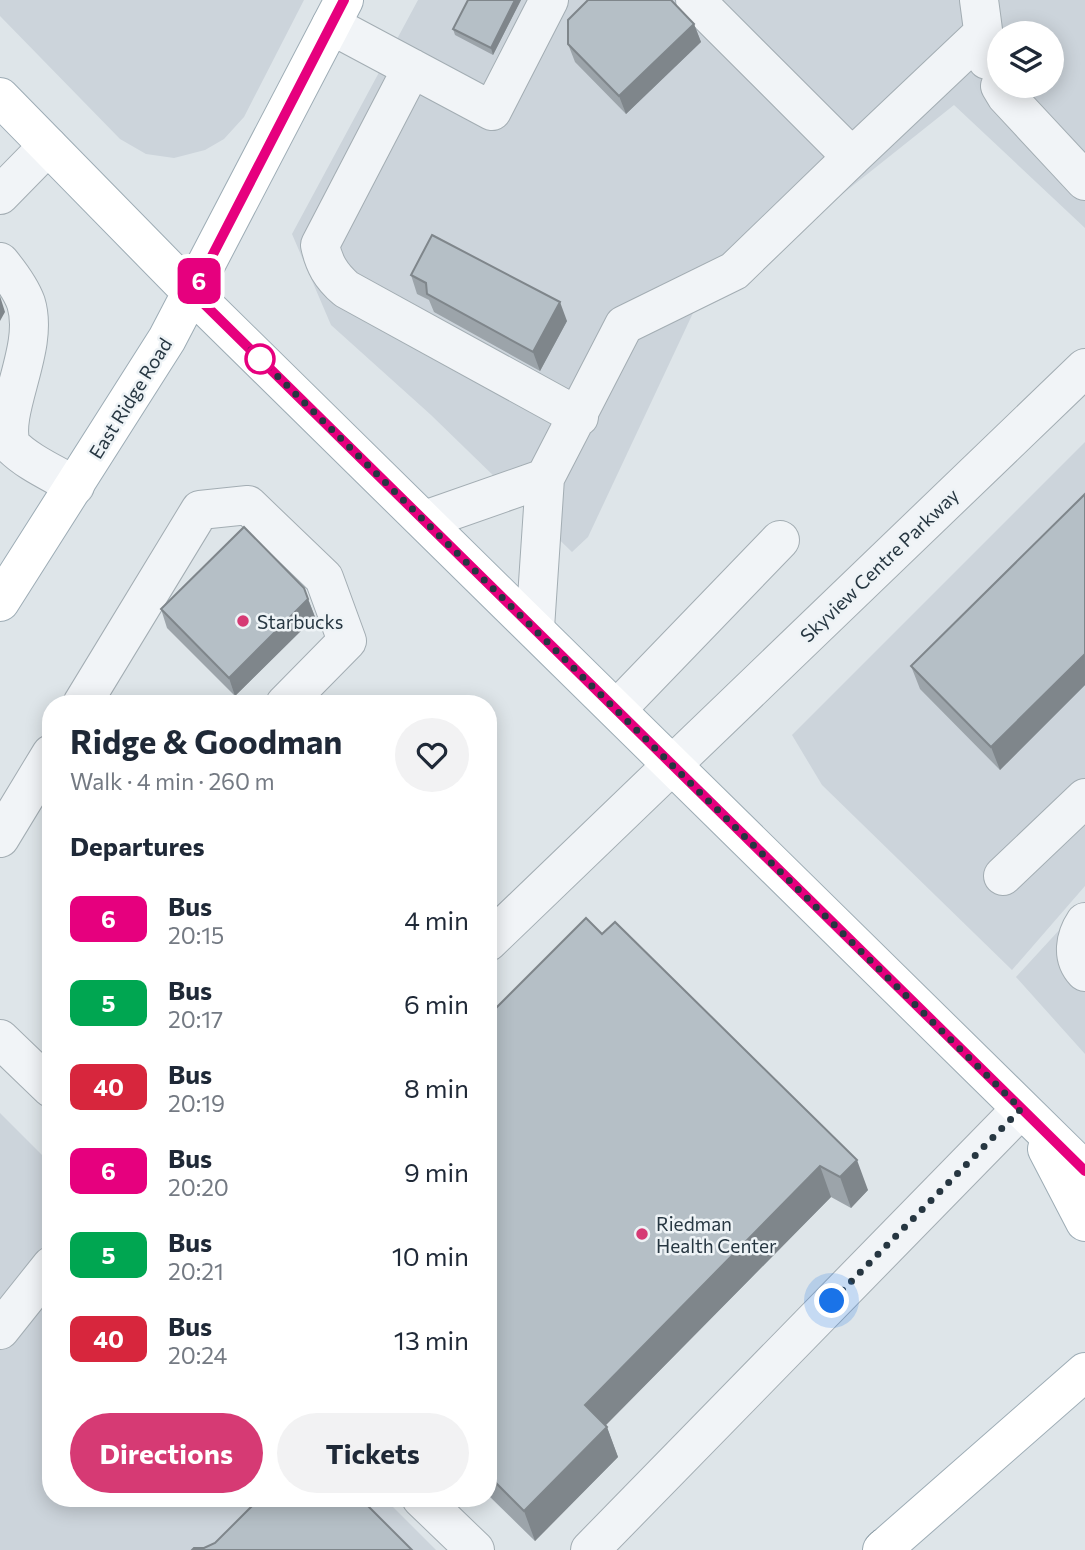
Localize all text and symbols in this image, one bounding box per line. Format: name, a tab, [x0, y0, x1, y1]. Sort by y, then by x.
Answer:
map controls	[987, 21, 1064, 98]
button: layers	[987, 21, 1064, 98]
line badge: 6	[176, 258, 222, 304]
text: 6	[192, 266, 206, 295]
street label: East Ridge Road	[84, 333, 176, 463]
unlabelled marker	[245, 344, 275, 374]
street label: Skyview Centre Parkway	[795, 483, 963, 647]
place label: Starbucks	[257, 610, 343, 633]
marker: Starbucks	[235, 613, 251, 629]
button: heart	[395, 718, 469, 792]
text: Ridge & Goodman	[70, 720, 342, 761]
text: Walk · 4 min · 260 m	[70, 767, 275, 795]
text: Departures	[70, 830, 205, 861]
text: Bus	[168, 890, 212, 921]
text: 6	[101, 904, 116, 933]
text: 4 min	[404, 904, 469, 935]
text: 20:15	[168, 921, 224, 949]
text: Bus	[168, 974, 212, 1005]
text: 5	[102, 988, 116, 1017]
text: 6 min	[404, 988, 469, 1019]
text: 20:17	[168, 1005, 223, 1033]
text: Bus	[168, 1058, 212, 1089]
text: 40	[93, 1072, 124, 1101]
text: 8 min	[404, 1072, 469, 1103]
text: 20:19	[168, 1089, 225, 1117]
text: Bus	[168, 1142, 212, 1173]
text: 6	[101, 1156, 116, 1185]
text: 9 min	[404, 1156, 469, 1187]
text: 20:20	[168, 1173, 229, 1201]
place label: Riedman Health Center	[656, 1212, 777, 1257]
text: Bus	[168, 1226, 212, 1257]
marker: Riedman Health Center	[634, 1226, 650, 1242]
text: 5	[102, 1240, 116, 1269]
text: 10 min	[392, 1240, 469, 1271]
text: 20:21	[168, 1257, 224, 1285]
your location	[814, 1283, 849, 1318]
text: Bus	[168, 1310, 212, 1341]
text: 40	[93, 1324, 124, 1353]
text: 13 min	[394, 1324, 469, 1355]
text: 20:24	[168, 1341, 227, 1369]
button: Directions	[70, 1413, 263, 1493]
button: Tickets	[277, 1413, 469, 1493]

